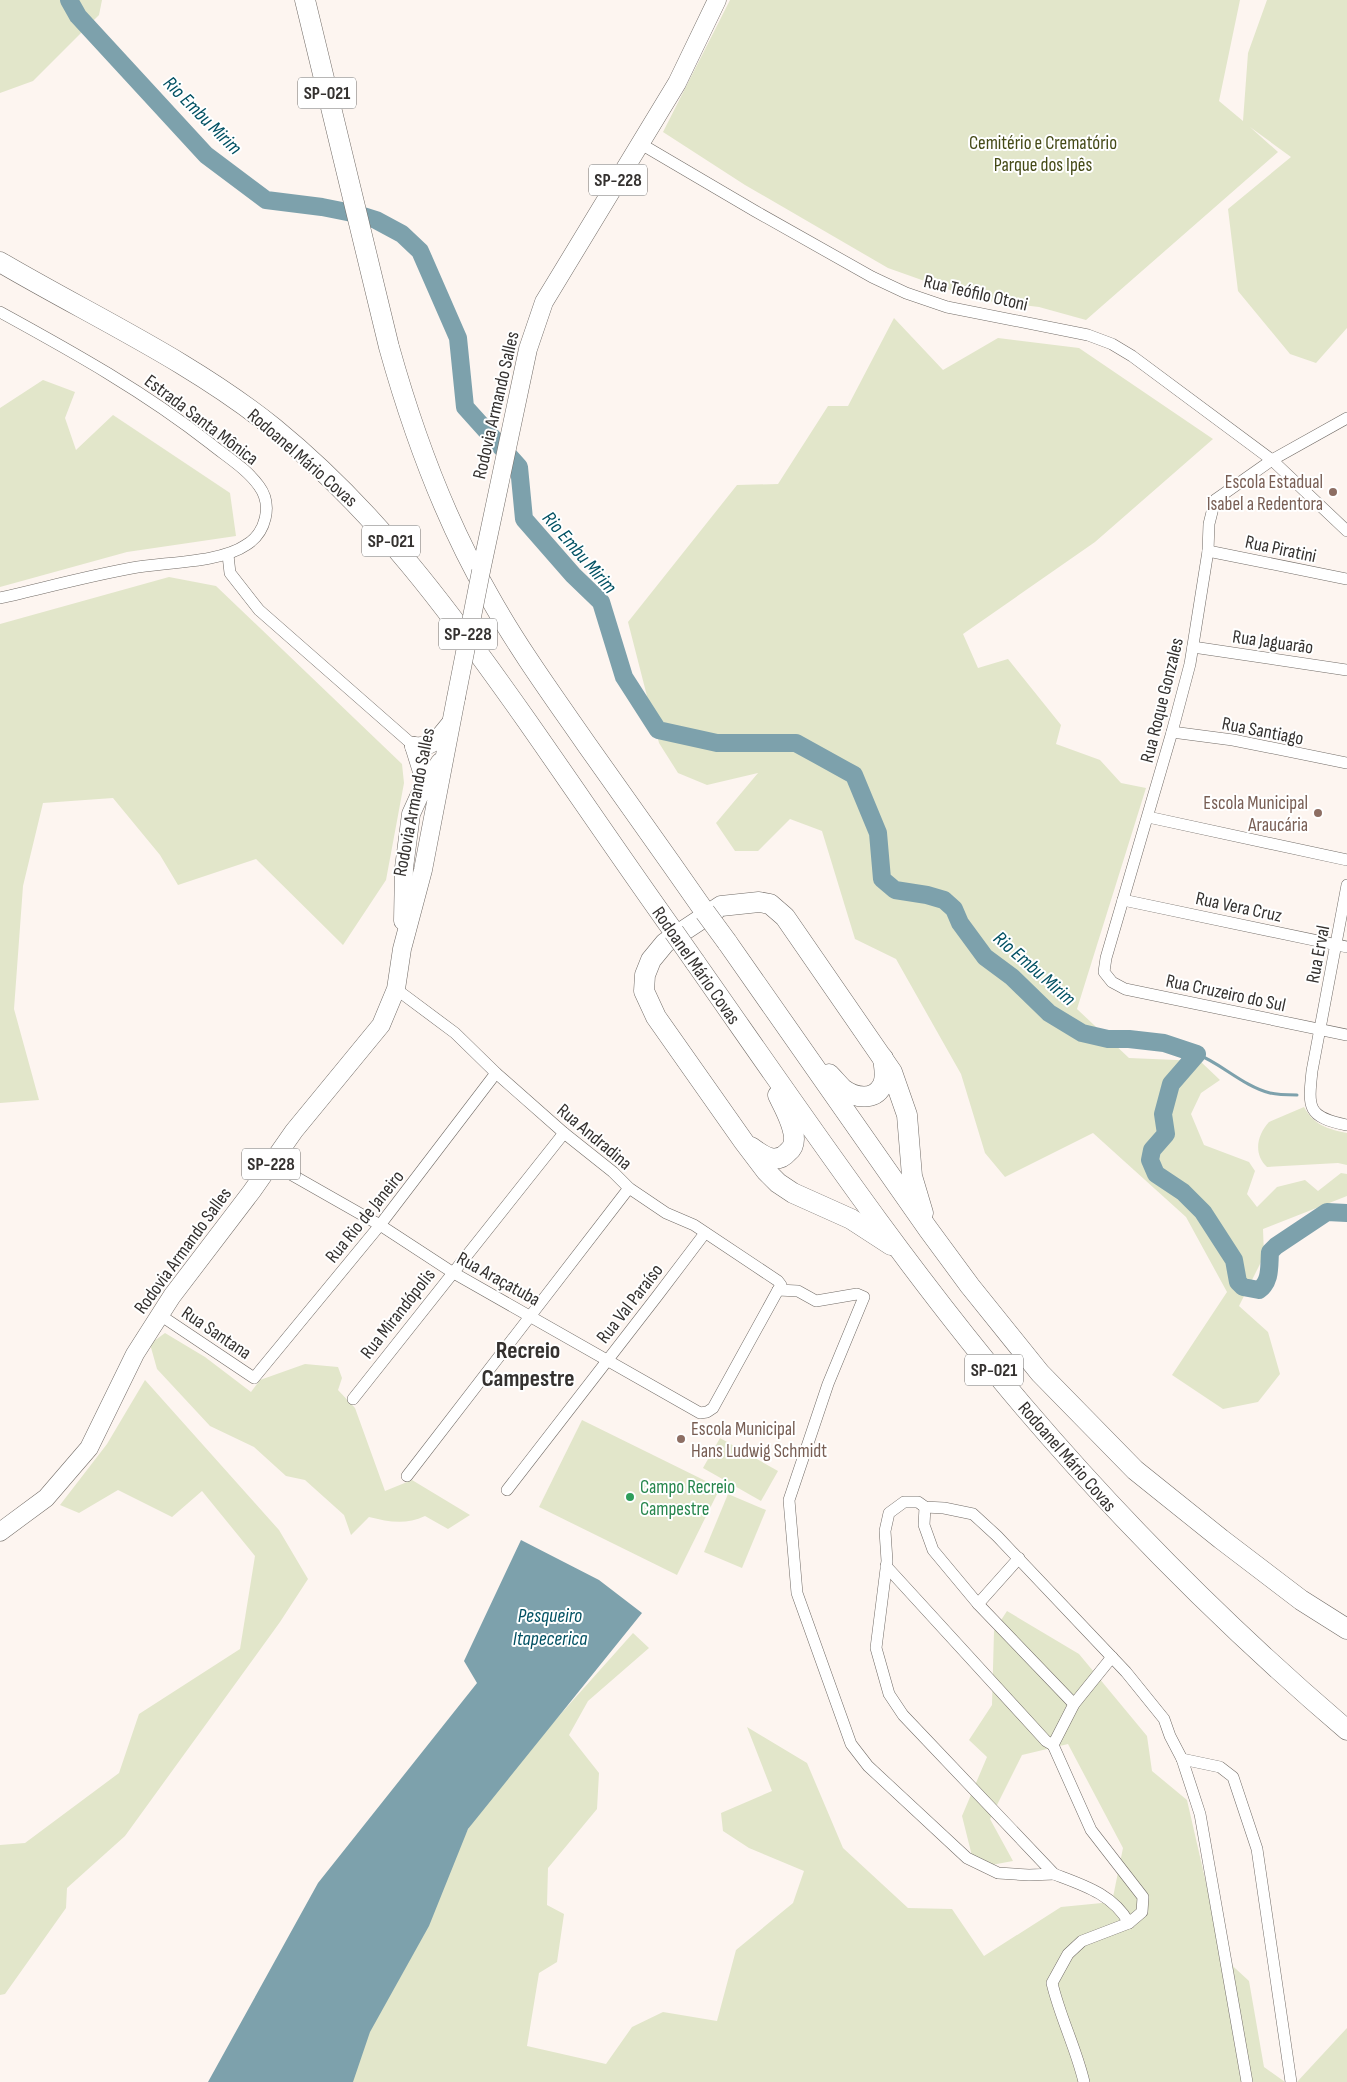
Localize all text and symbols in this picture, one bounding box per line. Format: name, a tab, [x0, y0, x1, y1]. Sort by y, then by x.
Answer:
water label: Rio Embu Mirim	[158, 71, 247, 160]
road number: SP-021	[298, 78, 356, 109]
park label: Cemitério e Crematório Parque dos Ipês	[969, 132, 1117, 177]
road number: SP-228	[589, 164, 647, 196]
street label: Rua Teófilo Otoni	[921, 270, 1030, 317]
street label: Rodovia Armando Salles	[468, 329, 525, 481]
street label: Estrada Santa Mônica	[140, 370, 262, 470]
street label: Rodoanel Mário Covas	[242, 404, 362, 512]
place label: Escola Estadual Isabel a Redentora	[1207, 471, 1323, 516]
marker: Escola Estadual Isabel a Redentora	[1327, 486, 1339, 498]
water label: Rio Embu Mirim	[537, 507, 622, 599]
road number: SP-021	[362, 526, 420, 556]
street label: Rua Piratini	[1243, 531, 1318, 568]
road number: SP-228	[439, 618, 497, 650]
street label: Rua Jaguarão	[1231, 625, 1315, 660]
street label: Rua Roque Gonzales	[1136, 635, 1189, 765]
street label: Rua Santiago	[1220, 712, 1306, 751]
street label: Rodovia Armando Salles	[389, 726, 440, 878]
place label: Escola Municipal Araucária	[1203, 792, 1308, 837]
marker: Escola Municipal Araucária	[1312, 807, 1324, 819]
street label: Rua Vera Cruz	[1194, 887, 1284, 928]
street label: Rodoanel Mário Covas	[647, 903, 745, 1029]
street label: Rua Erval	[1302, 923, 1335, 985]
water label: Rio Embu Mirim	[988, 927, 1081, 1011]
street label: Rua Cruzeiro do Sul	[1164, 970, 1288, 1017]
street label: Rua Andradina	[552, 1099, 636, 1175]
road number: SP-228	[242, 1148, 300, 1180]
street label: Rua Rio de Janeiro	[321, 1166, 409, 1268]
street label: Rodovia Armando Salles	[130, 1183, 237, 1319]
street label: Rua Araçatuba	[453, 1247, 544, 1312]
street label: Rua Val Paraíso	[592, 1260, 668, 1348]
street label: Rua Mirandópolis	[356, 1264, 441, 1364]
street label: Rua Santana	[177, 1302, 255, 1365]
district label: Recreio Campestre	[482, 1336, 574, 1393]
road number: SP-021	[965, 1354, 1023, 1386]
street label: Rodoanel Mário Covas	[1013, 1397, 1121, 1517]
place label: Escola Municipal Hans Ludwig Schmidt	[691, 1418, 827, 1463]
marker: Escola Municipal Hans Ludwig Schmidt	[675, 1433, 687, 1445]
place label: Campo Recreio Campestre	[640, 1476, 735, 1521]
marker: Campo Recreio Campestre	[624, 1491, 636, 1503]
water label: Pesqueiro Itapecerica	[513, 1604, 587, 1651]

